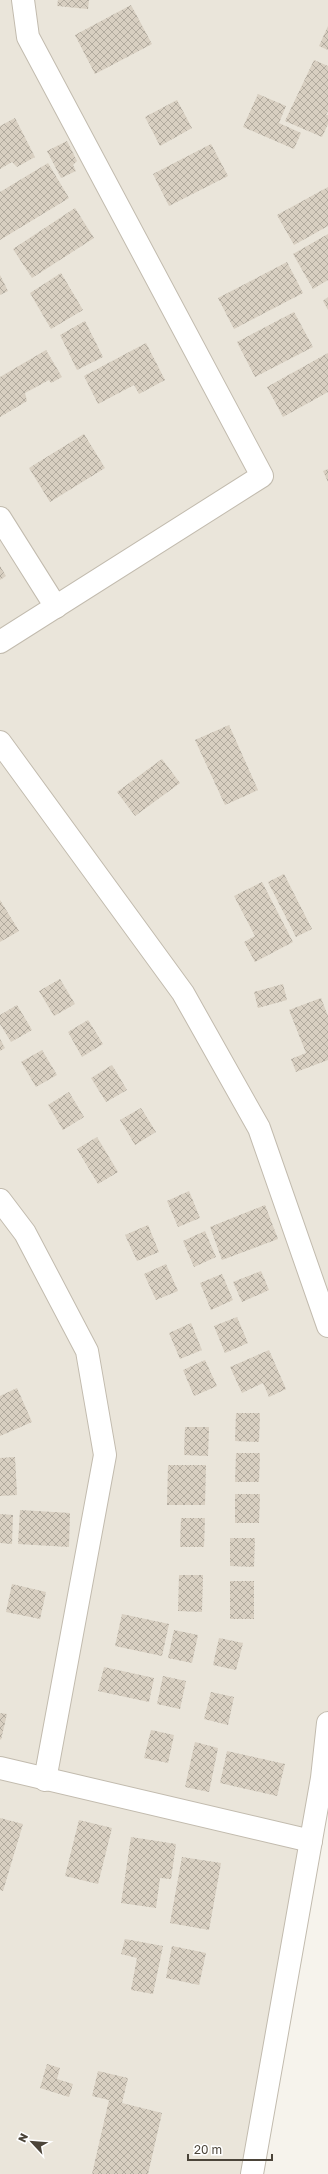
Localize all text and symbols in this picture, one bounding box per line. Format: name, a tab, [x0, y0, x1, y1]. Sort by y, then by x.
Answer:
north arrow	[12, 2122, 52, 2162]
text: N	[15, 2131, 30, 2144]
scale bar	[188, 2136, 272, 2162]
text: 20 m	[194, 2142, 222, 2157]

